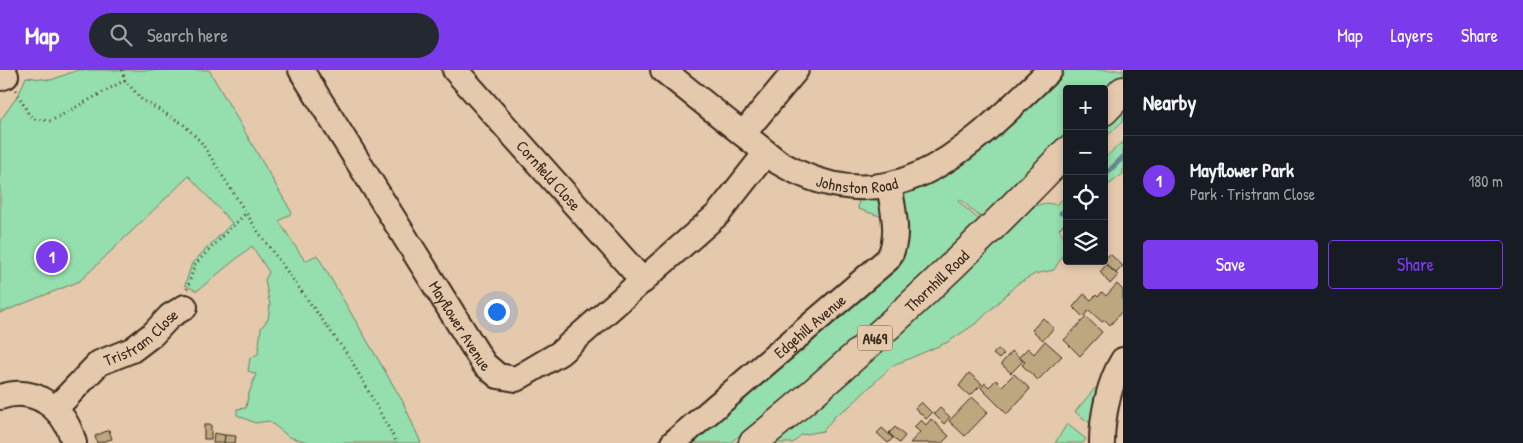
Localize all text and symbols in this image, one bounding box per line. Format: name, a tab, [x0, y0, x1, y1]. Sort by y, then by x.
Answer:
search box	[89, 13, 439, 58]
text: Map	[25, 19, 59, 51]
icon: search	[107, 21, 135, 49]
text: Search here	[147, 22, 228, 48]
text: Map	[1337, 23, 1363, 48]
text: Layers	[1391, 23, 1433, 48]
text: Share	[1461, 23, 1498, 48]
map controls	[1063, 85, 1108, 265]
button: +	[1063, 85, 1108, 130]
text: Nearby	[1143, 88, 1196, 117]
button: −	[1063, 130, 1108, 175]
street label: Cornfield Close	[511, 135, 587, 216]
text: Mayflower Park	[1190, 157, 1294, 183]
street label: Johnston Road	[814, 169, 900, 199]
text: 1	[1156, 170, 1162, 192]
text: 180 m	[1469, 170, 1503, 192]
button: locate	[1063, 175, 1108, 220]
text: Park · Tristram Close	[1190, 183, 1315, 205]
button: layers	[1063, 220, 1108, 265]
pin: 1	[36, 238, 68, 276]
button: Save	[1143, 240, 1318, 289]
button: Share	[1328, 240, 1503, 289]
street label: Thornhill Road	[900, 245, 974, 317]
street label: Mayflower Avenue	[424, 277, 496, 376]
street label: Edgehill Avenue	[769, 288, 851, 363]
your location	[484, 299, 510, 325]
street label: Tristram Close	[100, 303, 182, 371]
road number: A469	[858, 326, 892, 350]

